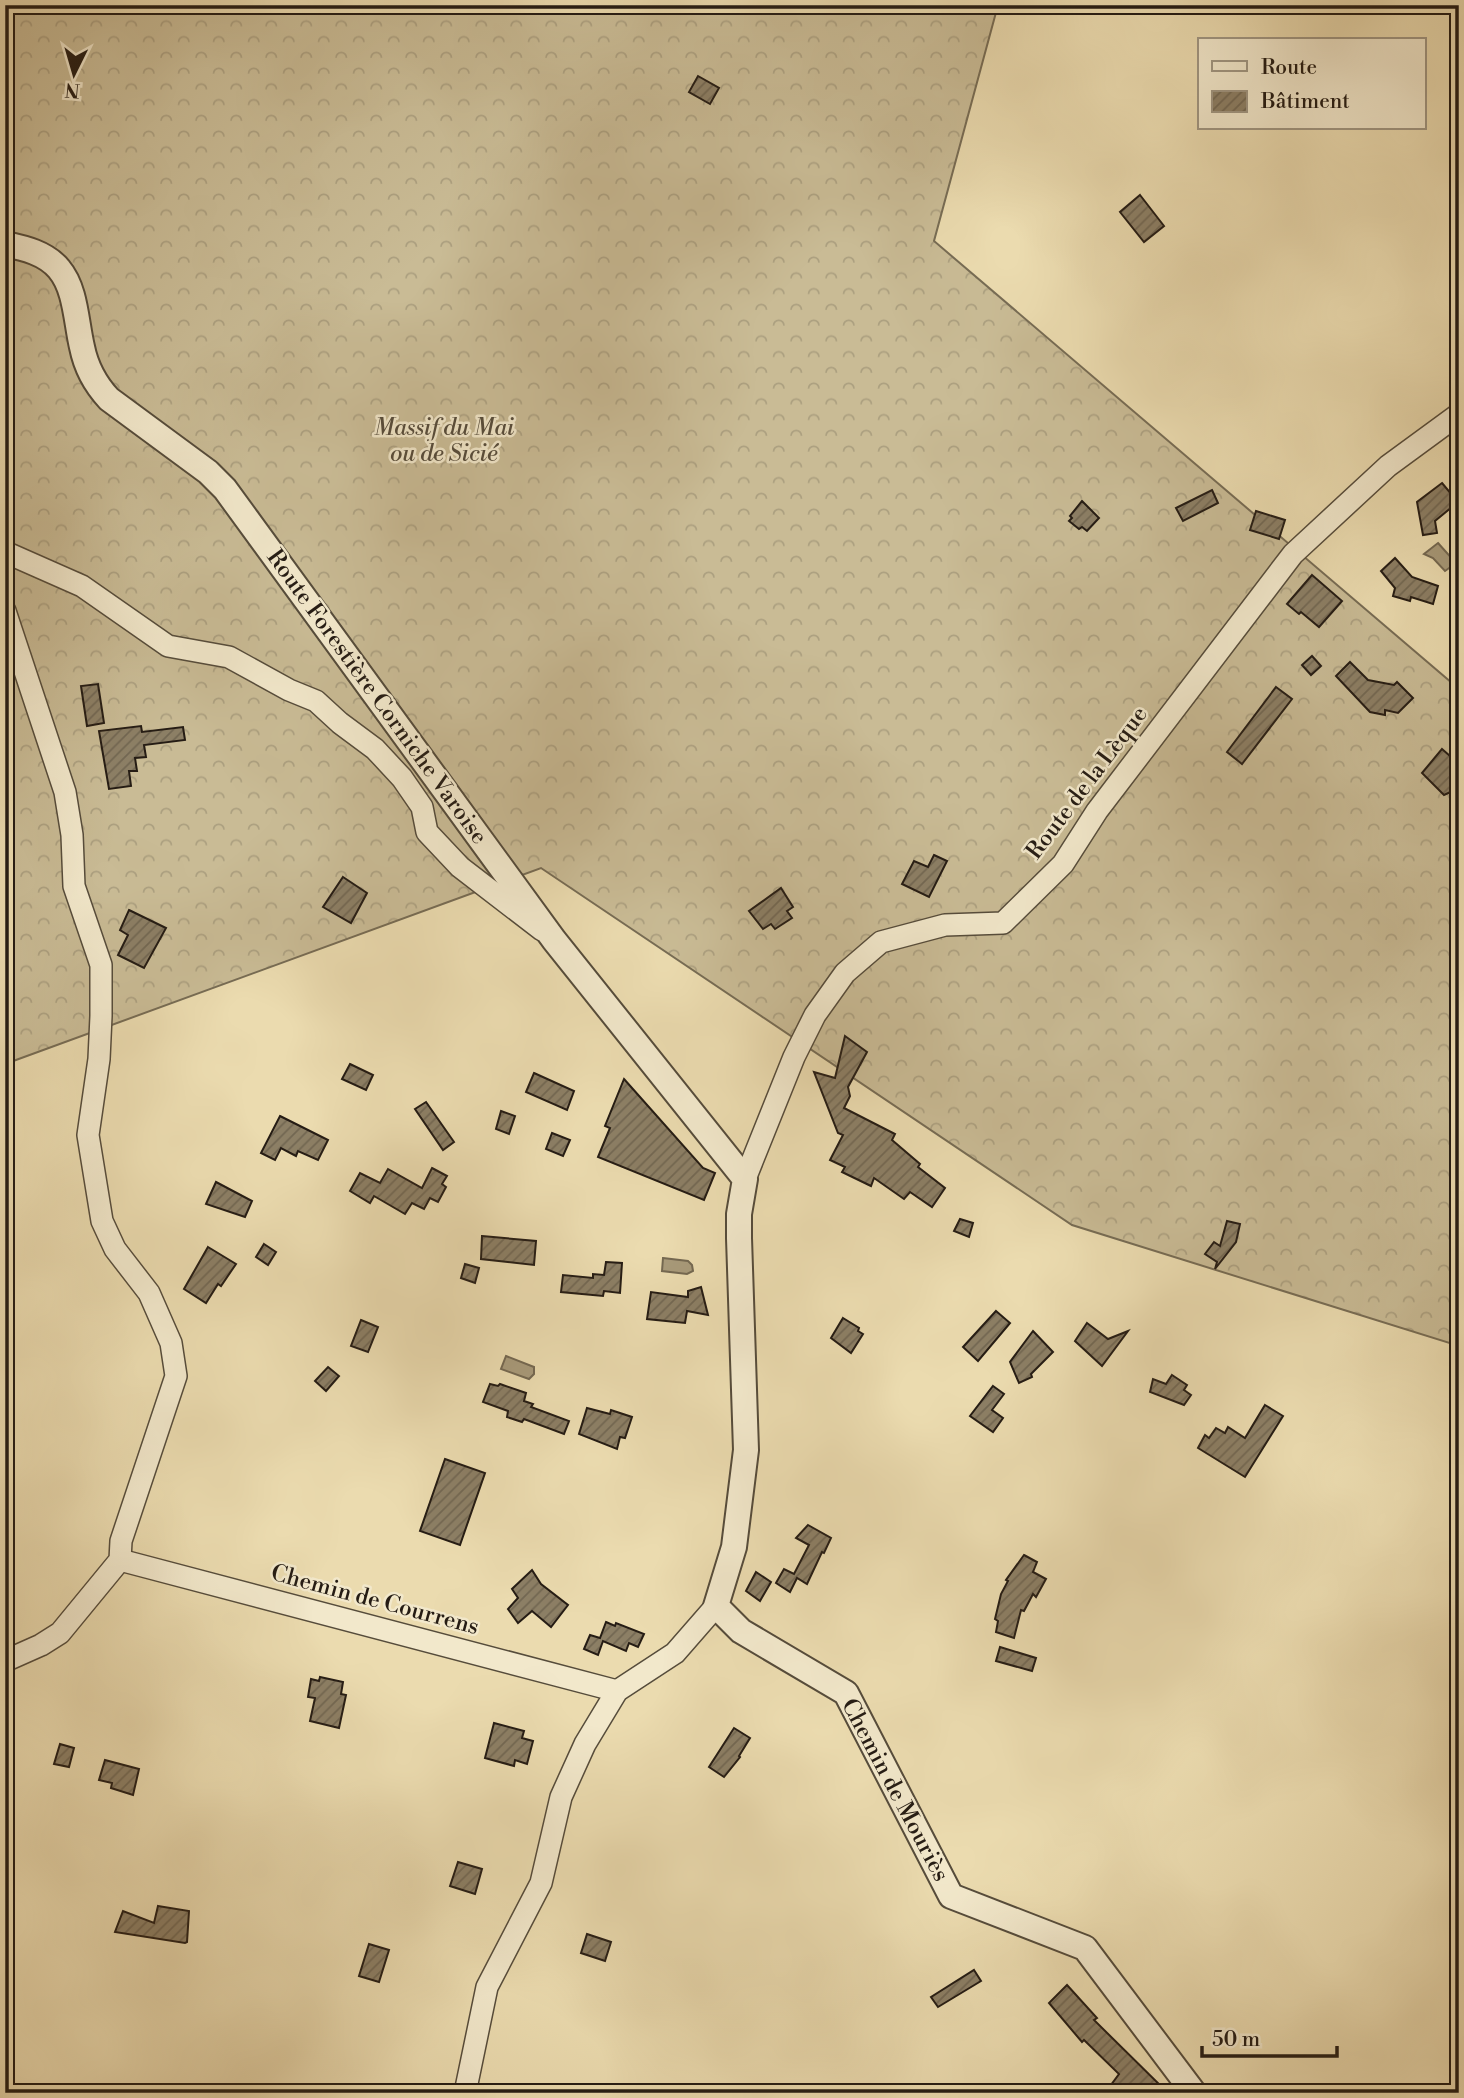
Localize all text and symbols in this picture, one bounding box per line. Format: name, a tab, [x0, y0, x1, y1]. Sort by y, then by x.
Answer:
north arrow	[38, 38, 108, 108]
legend	[1198, 38, 1426, 130]
text: Route	[1261, 55, 1317, 81]
text: N	[64, 77, 81, 103]
text: Bâtiment	[1260, 89, 1350, 115]
park label: Massif du Mai ou de Sicié	[374, 414, 515, 468]
street label: Route Forestière Corniche Varoise	[261, 544, 493, 850]
street label: Route de la Lèque	[1020, 701, 1154, 865]
street label: Chemin de Courrens	[268, 1559, 482, 1641]
street label: Chemin de Mouriès	[835, 1694, 955, 1886]
scale bar	[1202, 2014, 1336, 2058]
text: 50 m	[1212, 2027, 1260, 2053]

